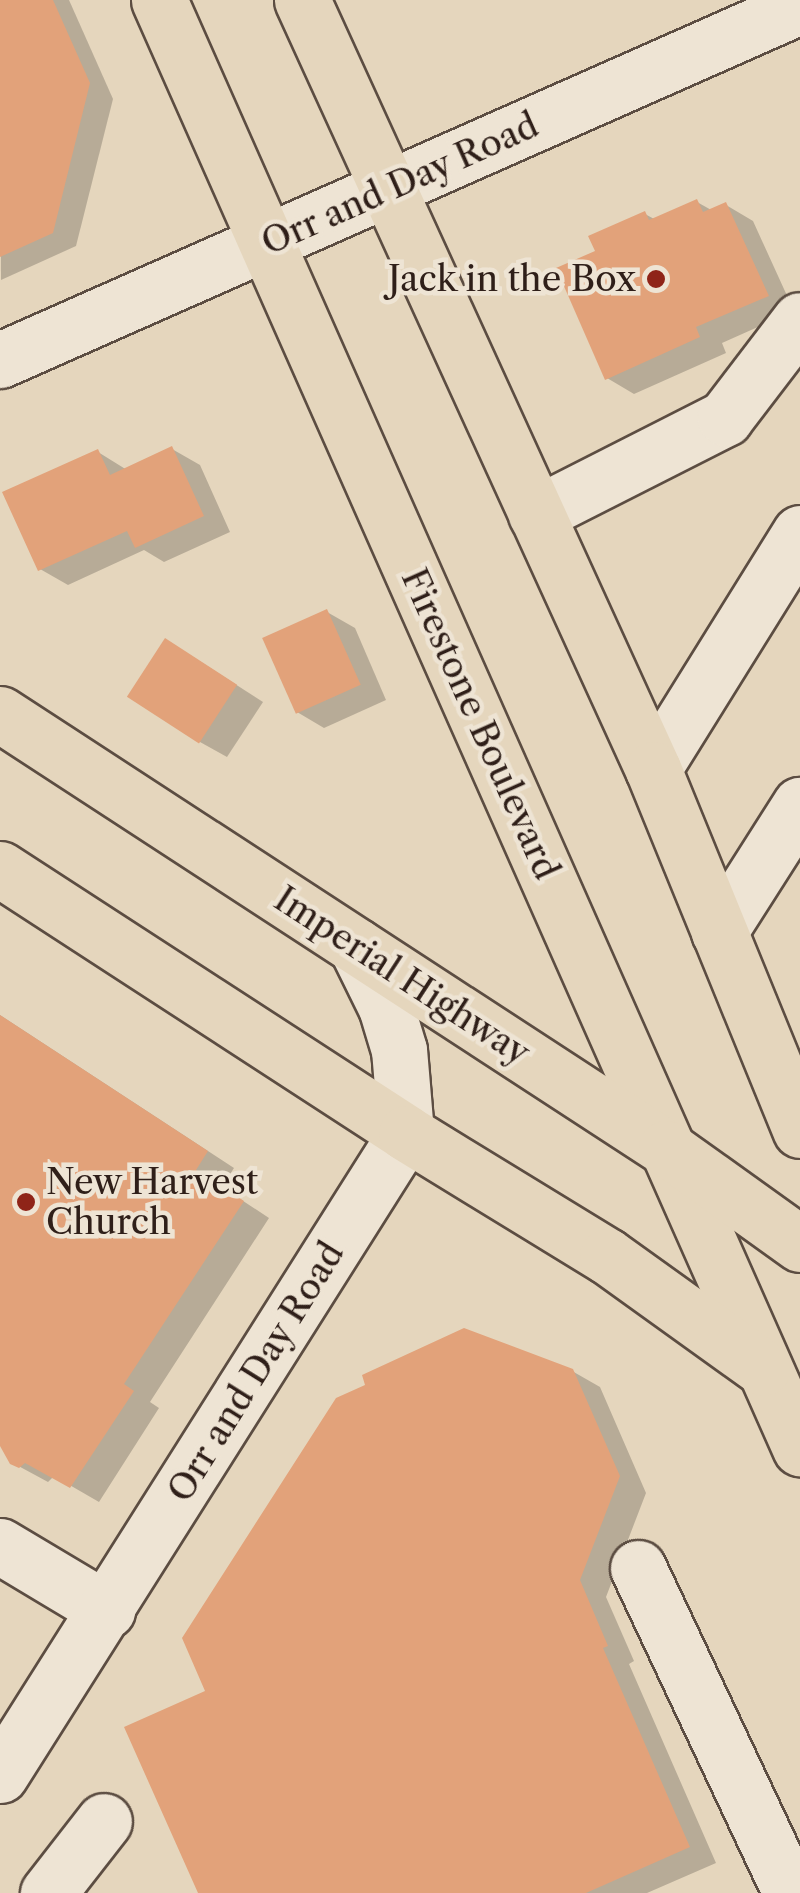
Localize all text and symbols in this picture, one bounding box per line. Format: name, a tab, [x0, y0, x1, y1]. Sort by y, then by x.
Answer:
street label: Orr and Day Road	[254, 104, 546, 264]
place label: Jack in the Box	[387, 258, 636, 300]
marker: Jack in the Box	[645, 268, 667, 290]
street label: Firestone Boulevard	[393, 562, 567, 886]
street label: Imperial Highway	[267, 878, 537, 1074]
place label: New Harvest Church	[46, 1161, 259, 1243]
marker: New Harvest Church	[15, 1191, 37, 1213]
street label: Orr and Day Road	[159, 1234, 353, 1510]

